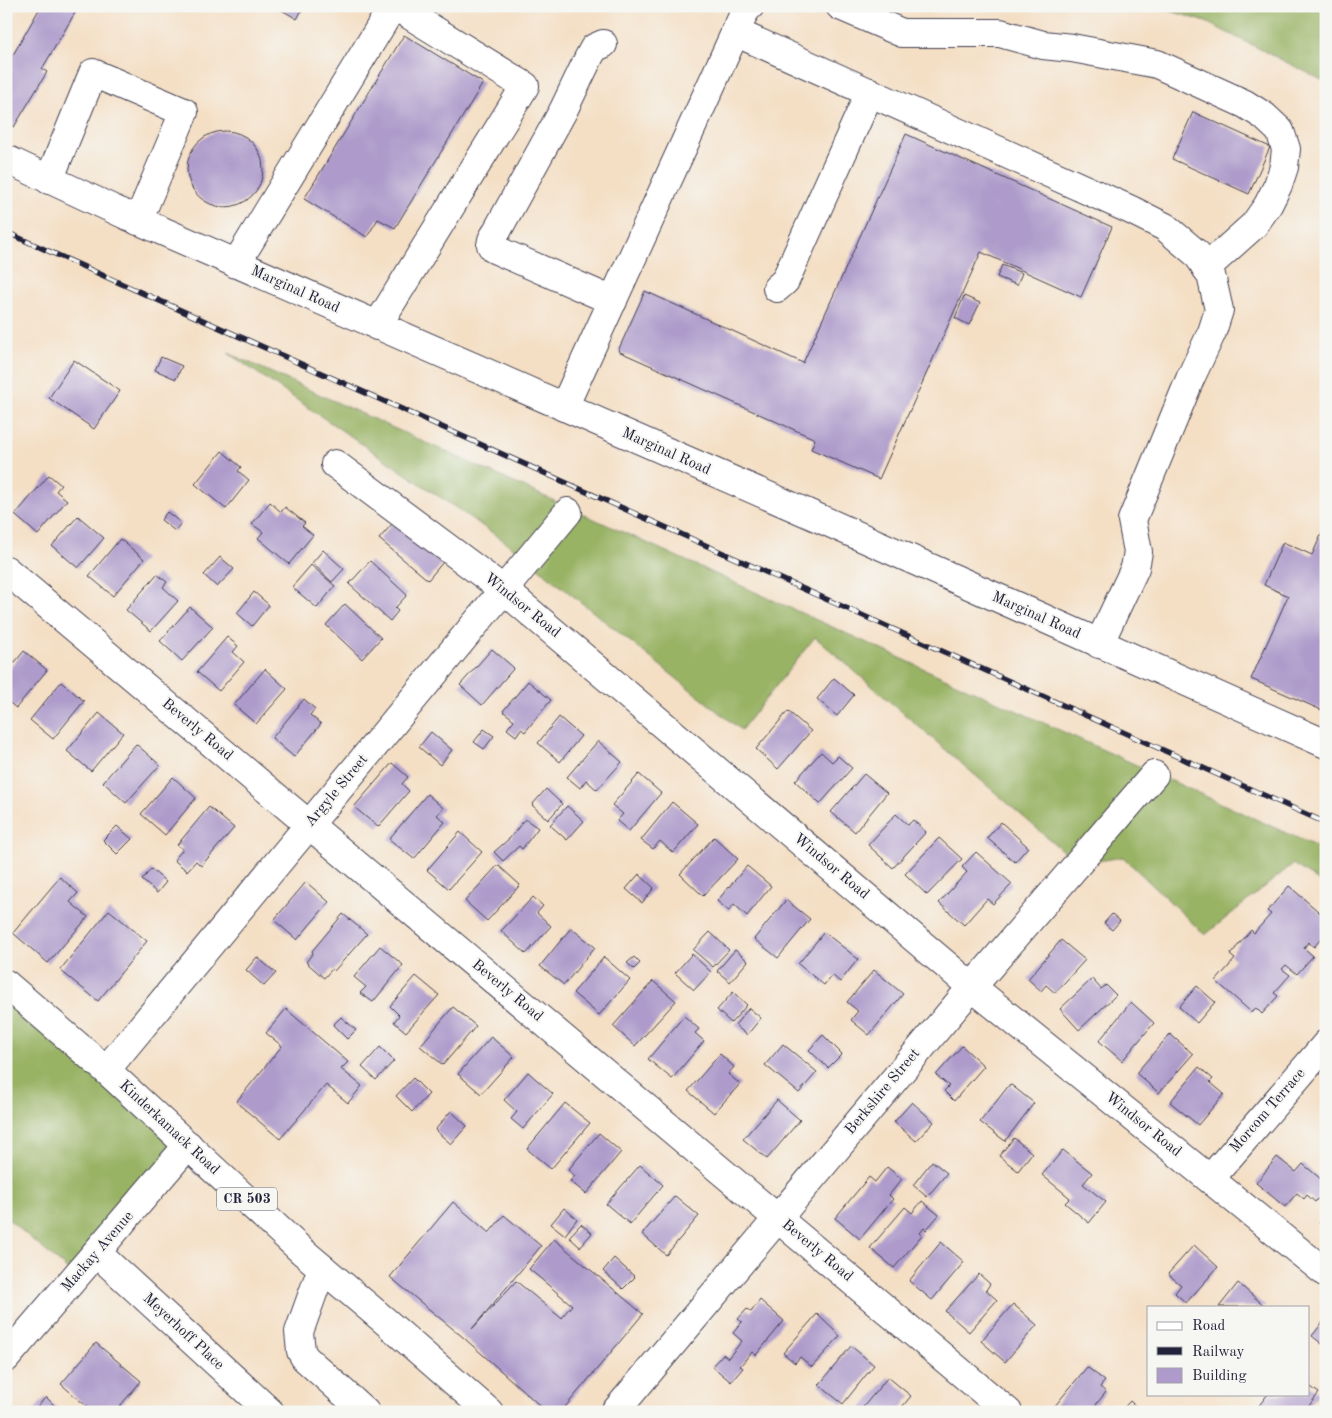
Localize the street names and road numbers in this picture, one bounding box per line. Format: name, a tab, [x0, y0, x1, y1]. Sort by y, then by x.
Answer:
street label: Marginal Road	[248, 264, 342, 316]
street label: Marginal Road	[619, 426, 713, 478]
street label: Windsor Road	[481, 571, 563, 641]
street label: Marginal Road	[989, 590, 1083, 642]
street label: Beverly Road	[159, 696, 235, 764]
street label: Argyle Street	[303, 752, 371, 830]
street label: Windsor Road	[791, 831, 872, 903]
street label: Beverly Road	[469, 957, 545, 1025]
street label: Berkshire Street	[843, 1046, 923, 1138]
street label: Morcom Terrace	[1228, 1066, 1308, 1156]
street label: Kinderkamack Road	[116, 1078, 222, 1178]
street label: Windsor Road	[1102, 1090, 1184, 1160]
road number: CR 503	[217, 1188, 277, 1210]
street label: Mackay Avenue	[59, 1209, 137, 1295]
street label: Beverly Road	[779, 1217, 855, 1285]
street label: Meyerhoff Place	[140, 1291, 226, 1373]

